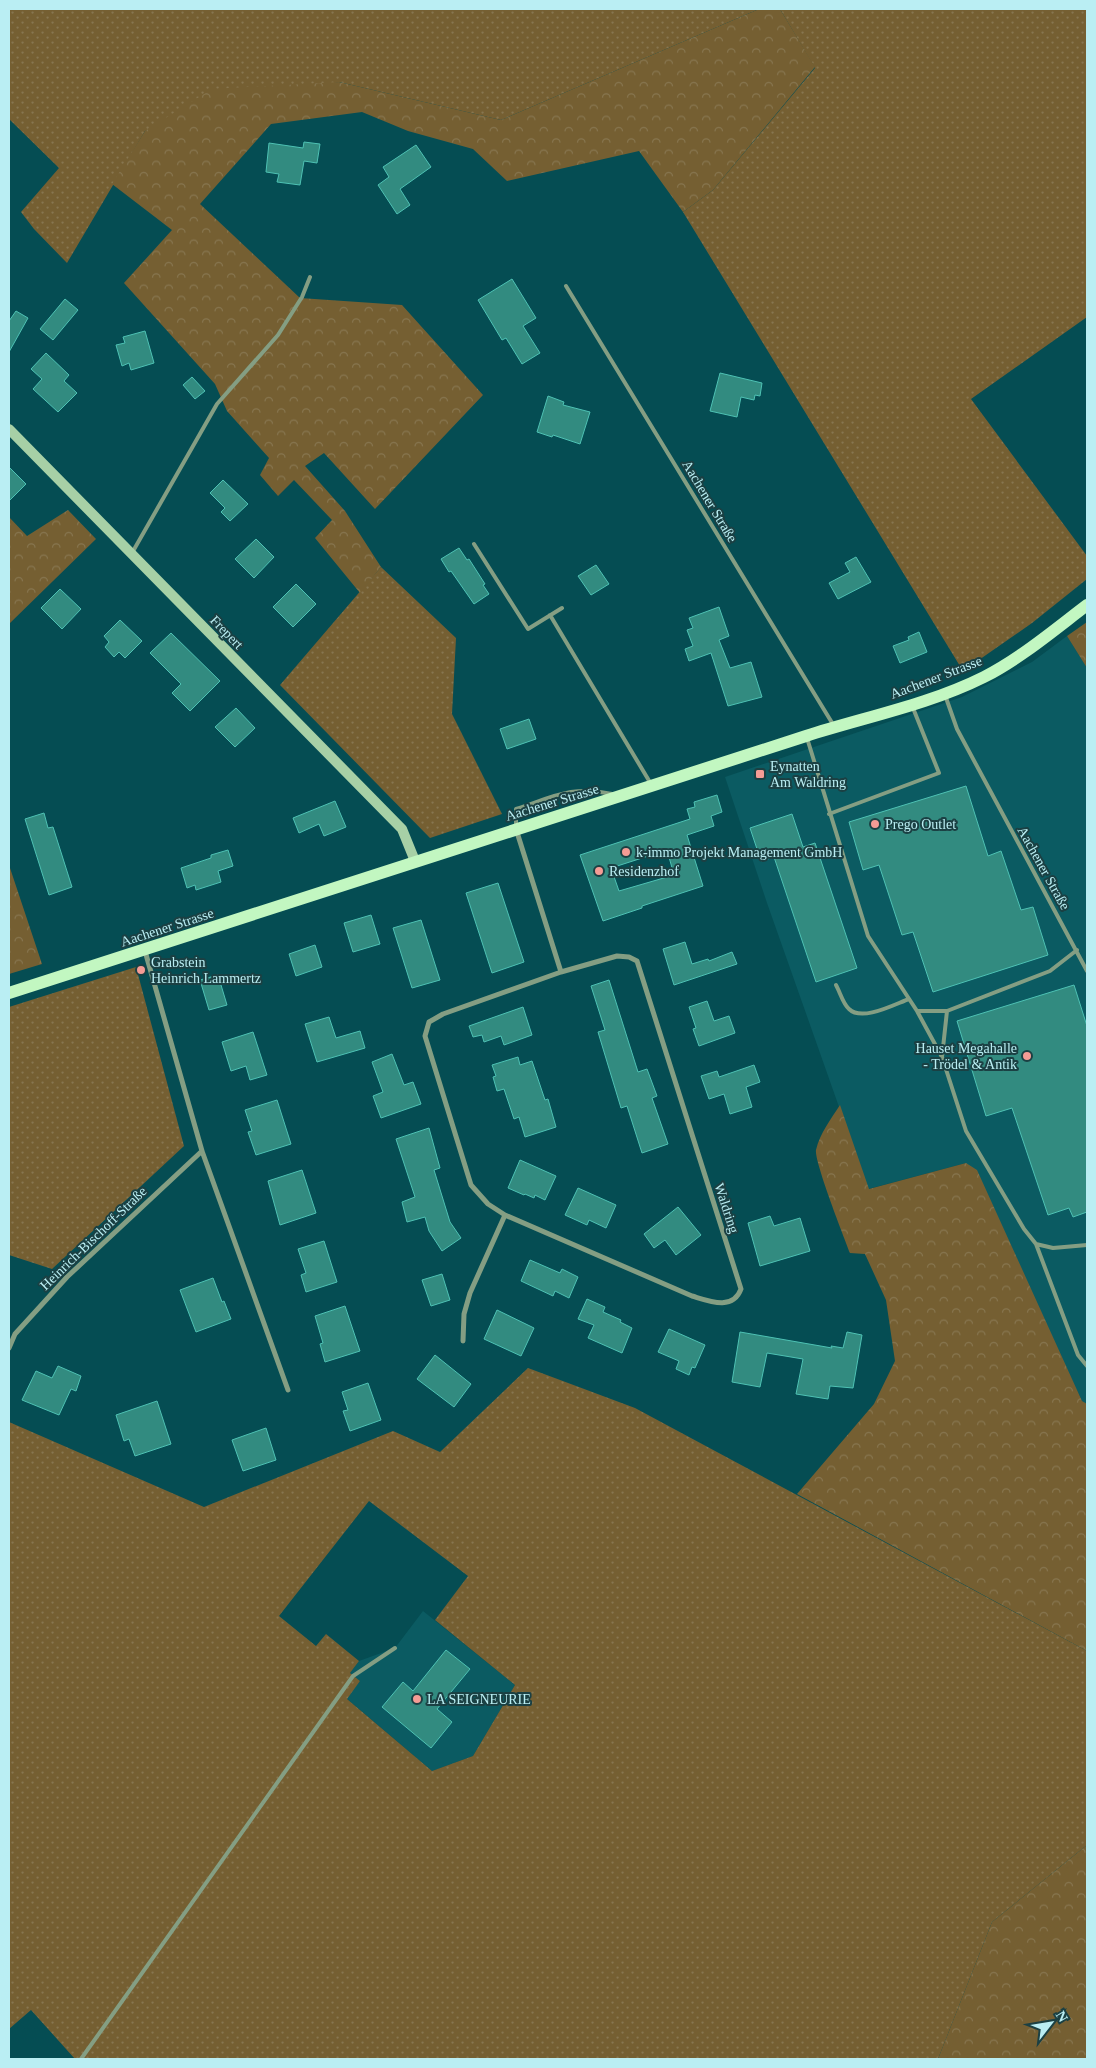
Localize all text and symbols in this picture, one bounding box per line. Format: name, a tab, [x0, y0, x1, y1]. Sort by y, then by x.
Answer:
street label: Aachener Straße	[679, 458, 740, 545]
street label: Frepert	[207, 613, 246, 652]
street label: Aachener Strasse	[888, 653, 984, 702]
place label: Eynatten Am Waldring	[770, 759, 846, 790]
marker: Eynatten Am Waldring	[754, 768, 766, 780]
street label: Aachener Strasse	[504, 781, 601, 824]
place label: Prego Outlet	[885, 817, 956, 832]
marker: Prego Outlet	[869, 818, 881, 830]
street label: Aachener Straße	[1014, 824, 1073, 913]
place label: k-immo Projekt Management GmbH	[636, 845, 842, 860]
marker: k-immo Projekt Management GmbH	[620, 846, 632, 858]
place label: Residenzhof	[609, 864, 679, 879]
marker: Residenzhof	[593, 865, 605, 877]
street label: Aachener Strasse	[119, 905, 216, 950]
place label: Grabstein Heinrich Lammertz	[151, 955, 261, 986]
marker: Grabstein Heinrich Lammertz	[135, 964, 147, 976]
place label: Hauset Megahalle - Trödel & Antik	[916, 1041, 1017, 1072]
marker: Hauset Megahalle - Trödel & Antik	[1021, 1050, 1033, 1062]
street label: Waldring	[711, 1181, 742, 1235]
street label: Heinrich-Bischoff-Straße	[37, 1184, 150, 1293]
place label: LA SEIGNEURIE	[427, 1692, 531, 1707]
marker: LA SEIGNEURIE	[411, 1693, 423, 1705]
north arrow	[1026, 1998, 1076, 2048]
text: N	[1053, 2008, 1071, 2025]

